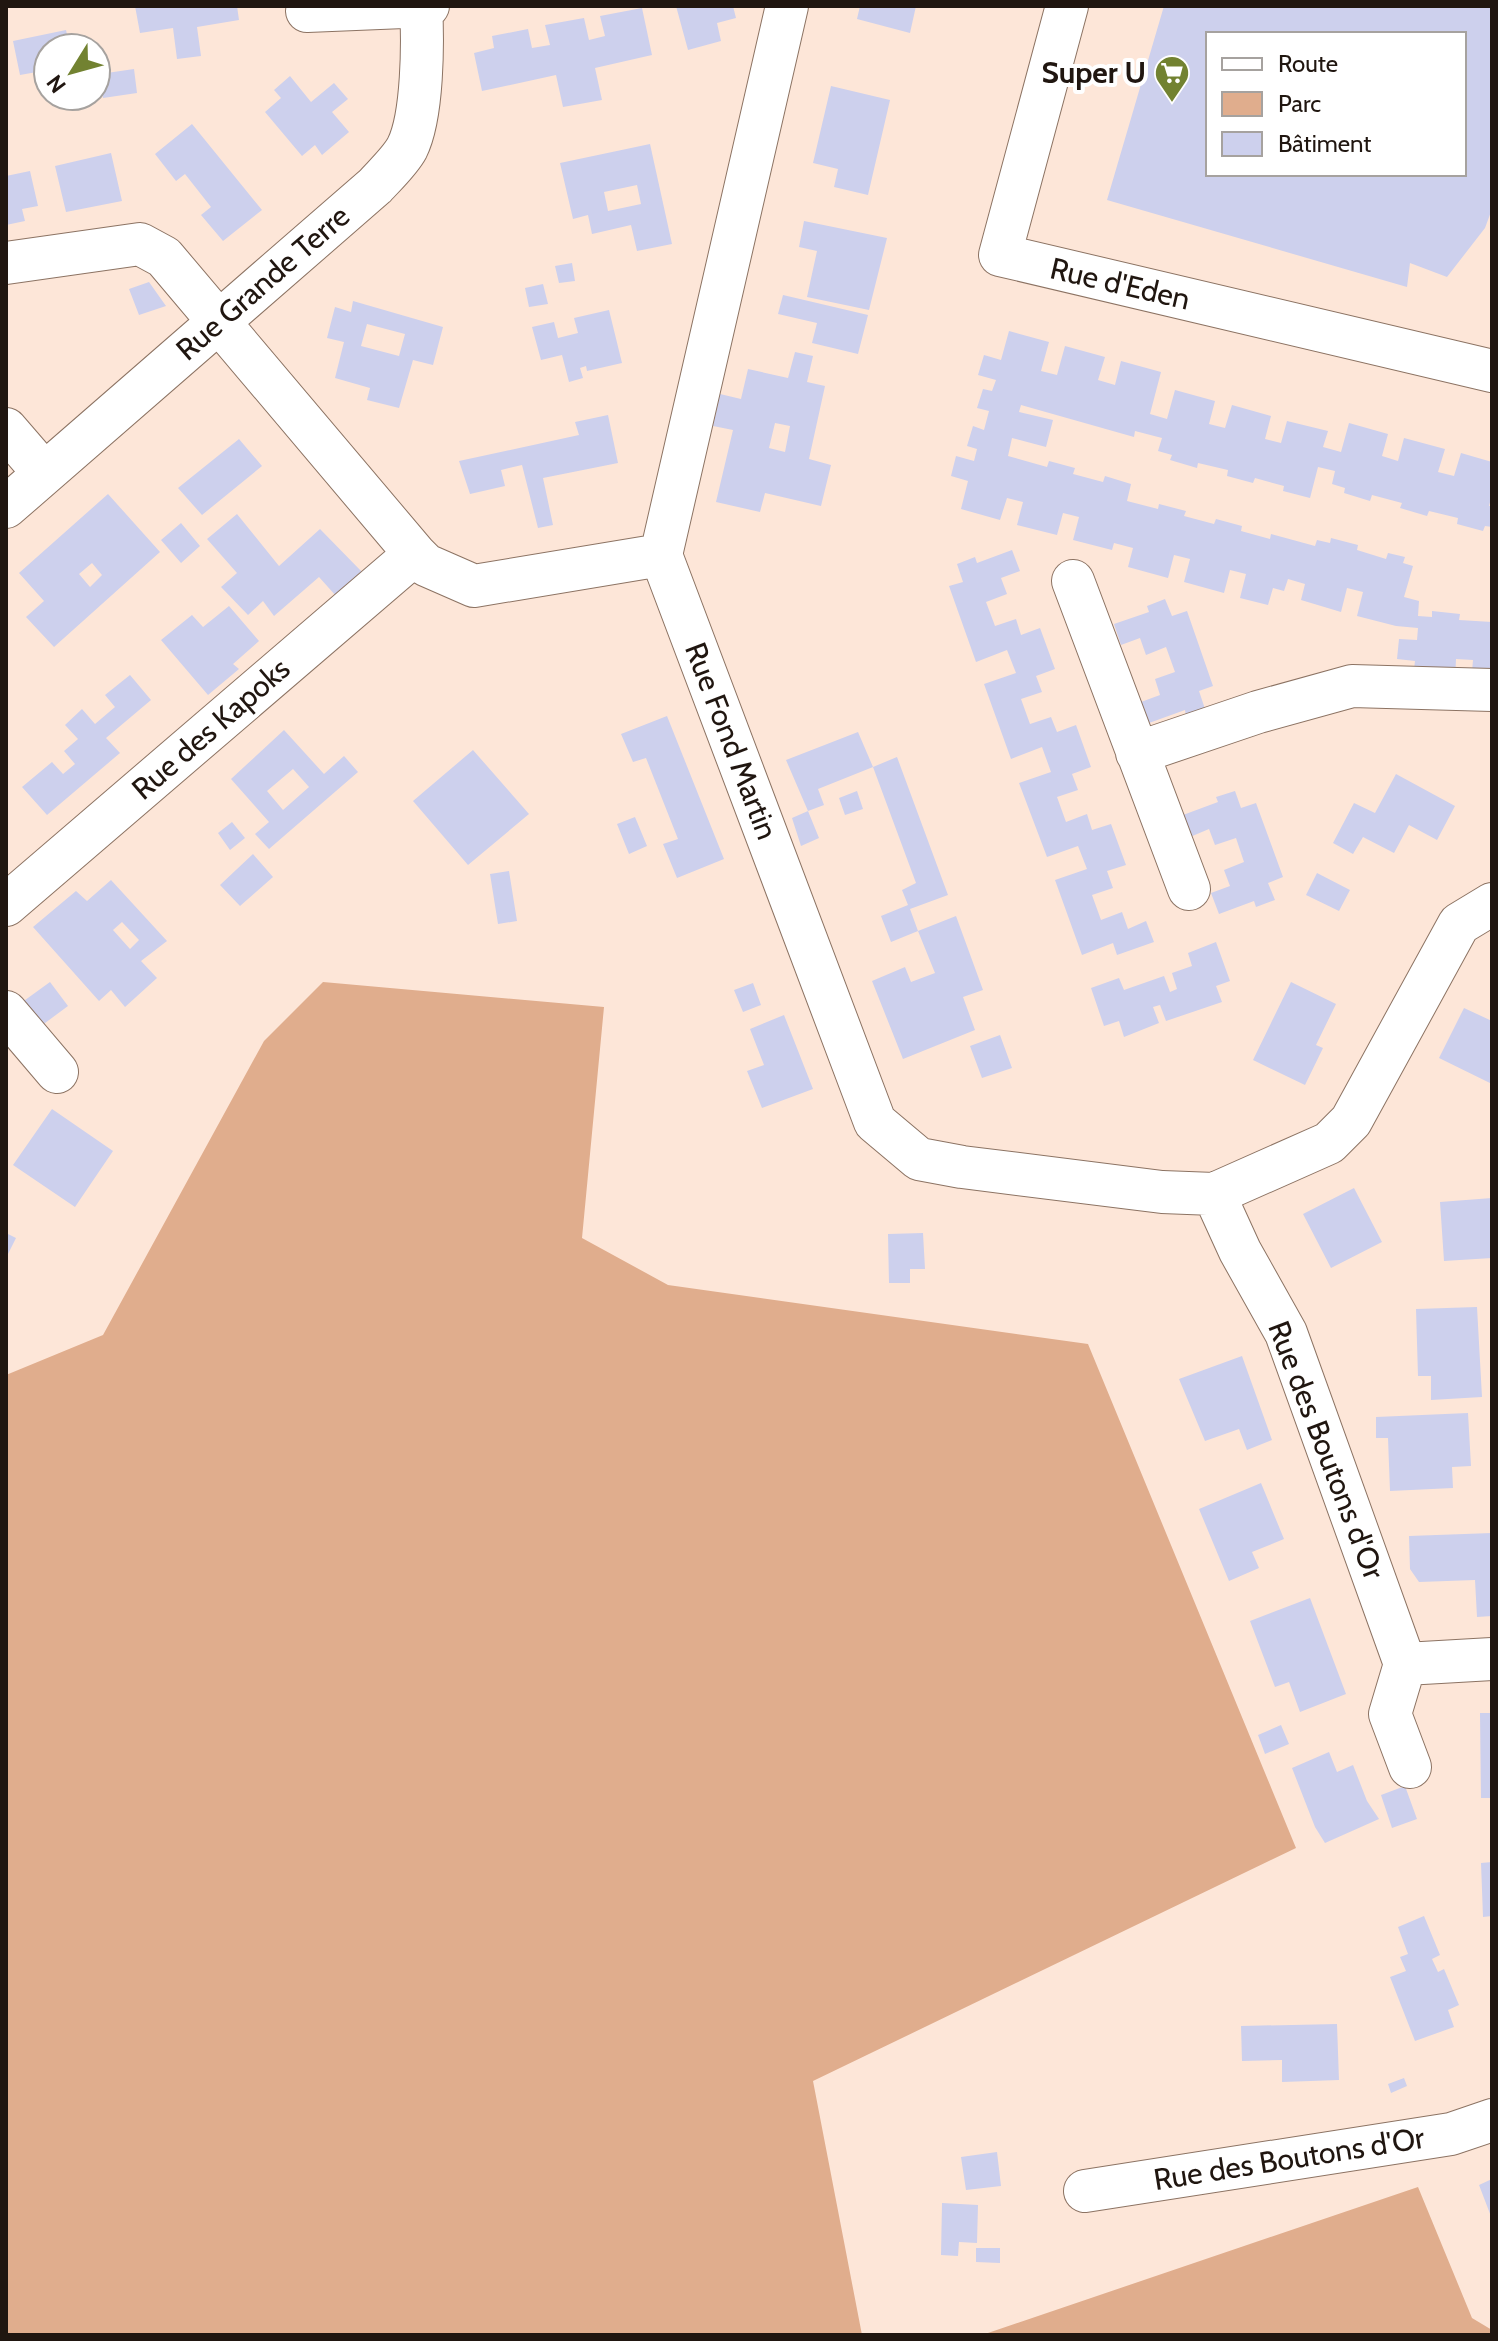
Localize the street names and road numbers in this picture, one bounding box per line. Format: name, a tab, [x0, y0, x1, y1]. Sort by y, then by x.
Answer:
street label: Rue Grande Terre	[168, 197, 357, 368]
street label: Rue d'Eden	[1047, 249, 1194, 318]
street label: Rue Fond Martin	[677, 637, 786, 844]
street label: Rue des Kapoks	[124, 650, 297, 807]
street label: Rue des Boutons d'Or	[1260, 1316, 1393, 1585]
street label: Rue des Boutons d'Or	[1151, 2119, 1427, 2198]

